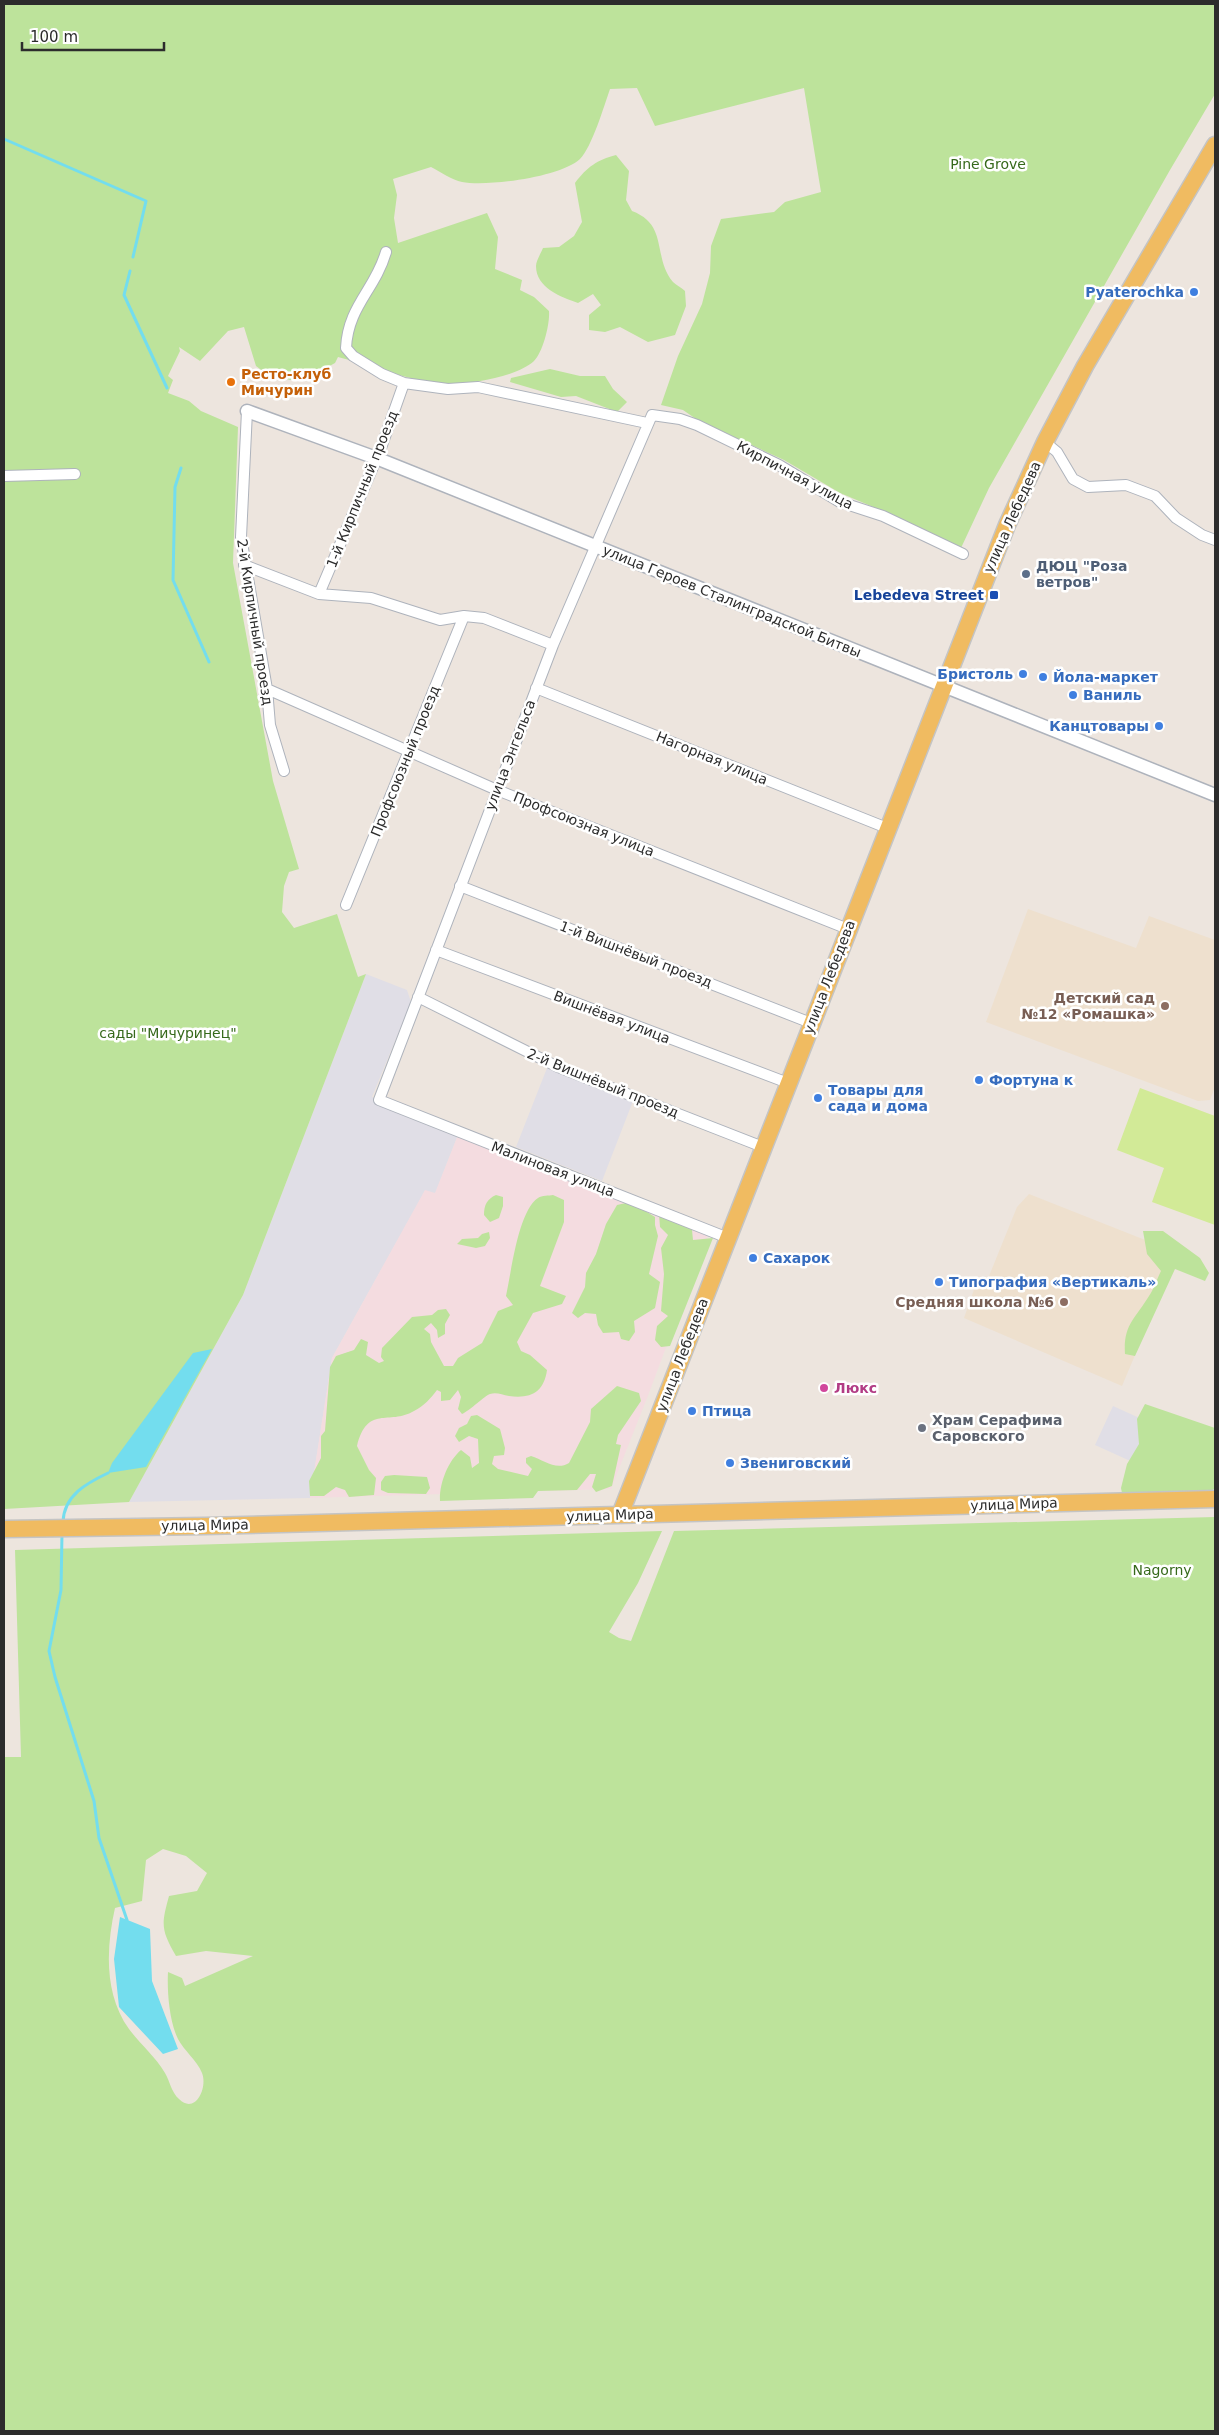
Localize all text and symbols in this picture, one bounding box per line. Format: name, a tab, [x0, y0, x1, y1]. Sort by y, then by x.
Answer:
scale bar	[22, 20, 165, 52]
text: 100 m	[30, 28, 78, 46]
park label: Pine Grove	[950, 156, 1026, 172]
place label: Pyaterochka	[1085, 284, 1184, 300]
marker: Pyaterochka	[1188, 286, 1200, 298]
place label: Ресто-клуб Мичурин	[241, 366, 331, 398]
marker: Ресто-клуб Мичурин	[225, 376, 237, 388]
street label: 1-й Кирпичный проезд	[323, 408, 401, 570]
street label: Кирпичная улица	[734, 438, 856, 512]
street label: улица Лебедева	[980, 459, 1044, 575]
street label: 2-й Кирпичный проезд	[234, 538, 276, 706]
street label: улица Героев Сталинградской Битвы	[600, 542, 864, 660]
place label: ДЮЦ "Роза ветров"	[1036, 558, 1128, 590]
marker: ДЮЦ "Роза ветров"	[1020, 568, 1032, 580]
place label: Lebedeva Street	[854, 587, 984, 603]
marker: Lebedeva Street	[988, 589, 1000, 601]
place label: Бристоль	[937, 666, 1013, 682]
marker: Бристоль	[1017, 668, 1029, 680]
place label: Йола-маркет	[1053, 669, 1159, 685]
marker: Йола-маркет	[1037, 671, 1049, 683]
street label: Профсоюзный проезд	[367, 683, 443, 839]
place label: Ваниль	[1083, 687, 1142, 703]
marker: Ваниль	[1067, 689, 1079, 701]
street label: улица Энгельса	[482, 697, 538, 813]
place label: Канцтовары	[1049, 718, 1149, 734]
marker: Канцтовары	[1153, 720, 1165, 732]
street label: Нагорная улица	[654, 728, 770, 788]
street label: Профсоюзная улица	[511, 788, 657, 860]
street label: 1-й Вишнёвый проезд	[558, 918, 714, 990]
street label: улица Лебедева	[800, 918, 858, 1036]
street label: Вишнёвая улица	[552, 987, 672, 1047]
place label: Детский сад №12 «Ромашка»	[1021, 990, 1155, 1022]
marker: Детский сад №12 «Ромашка»	[1159, 1000, 1171, 1012]
park label: сады "Мичуринец"	[99, 1025, 237, 1041]
street label: 2-й Вишнёвый проезд	[525, 1045, 681, 1121]
place label: Фортуна к	[989, 1072, 1074, 1088]
marker: Фортуна к	[973, 1074, 985, 1086]
place label: Товары для сада и дома	[828, 1082, 928, 1114]
marker: Товары для сада и дома	[812, 1092, 824, 1104]
street label: Малиновая улица	[489, 1138, 617, 1200]
place label: Сахарок	[763, 1250, 831, 1266]
marker: Сахарок	[747, 1252, 759, 1264]
place label: Типография «Вертикаль»	[949, 1274, 1156, 1290]
marker: Типография «Вертикаль»	[933, 1276, 945, 1288]
place label: Средняя школа №6	[895, 1294, 1054, 1310]
street label: улица Лебедева	[653, 1296, 711, 1414]
marker: Средняя школа №6	[1058, 1296, 1070, 1308]
place label: Люкс	[834, 1380, 877, 1396]
marker: Люкс	[818, 1382, 830, 1394]
place label: Птица	[702, 1403, 751, 1419]
marker: Птица	[686, 1405, 698, 1417]
place label: Храм Серафима Саровского	[932, 1412, 1062, 1444]
marker: Храм Серафима Саровского	[916, 1422, 928, 1434]
place label: Звениговский	[740, 1455, 851, 1471]
marker: Звениговский	[724, 1457, 736, 1469]
street label: улица Мира	[970, 1494, 1058, 1514]
street label: улица Мира	[566, 1505, 654, 1525]
street label: улица Мира	[161, 1516, 249, 1534]
park label: Nagorny	[1132, 1562, 1192, 1578]

